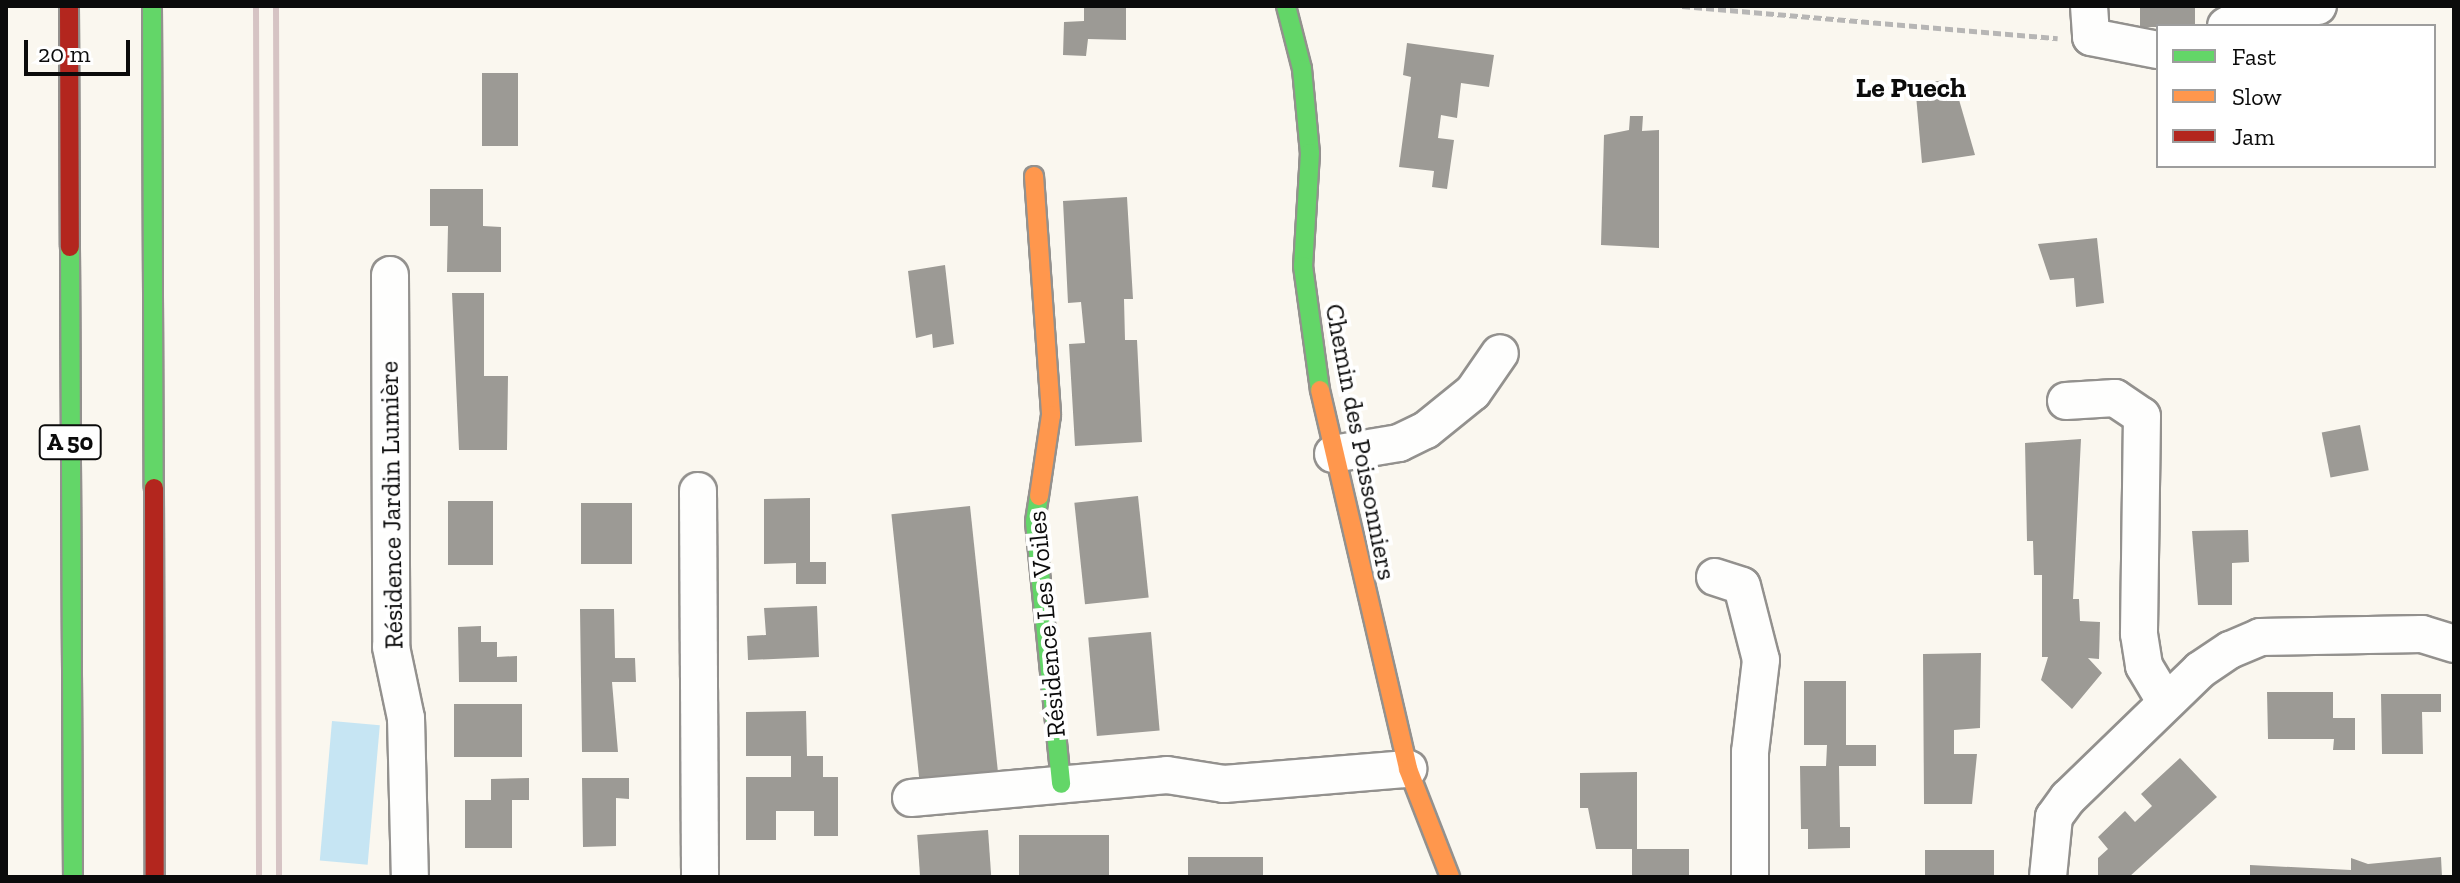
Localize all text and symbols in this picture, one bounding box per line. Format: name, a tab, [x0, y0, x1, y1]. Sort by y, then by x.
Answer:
scale bar	[28, 24, 134, 74]
legend	[2156, 24, 2436, 168]
text: 20 m	[38, 39, 90, 68]
text: Fast	[2232, 42, 2276, 71]
district label: Le Puech	[1856, 71, 1966, 105]
text: Slow	[2232, 82, 2282, 111]
text: Jam	[2232, 122, 2275, 151]
street label: Chemin des Poissonniers	[1318, 301, 1402, 583]
street label: Résidence Jardin Lumière	[374, 360, 410, 650]
road number: A 50	[38, 422, 102, 462]
street label: Résidence Les Voiles	[1022, 509, 1072, 739]

